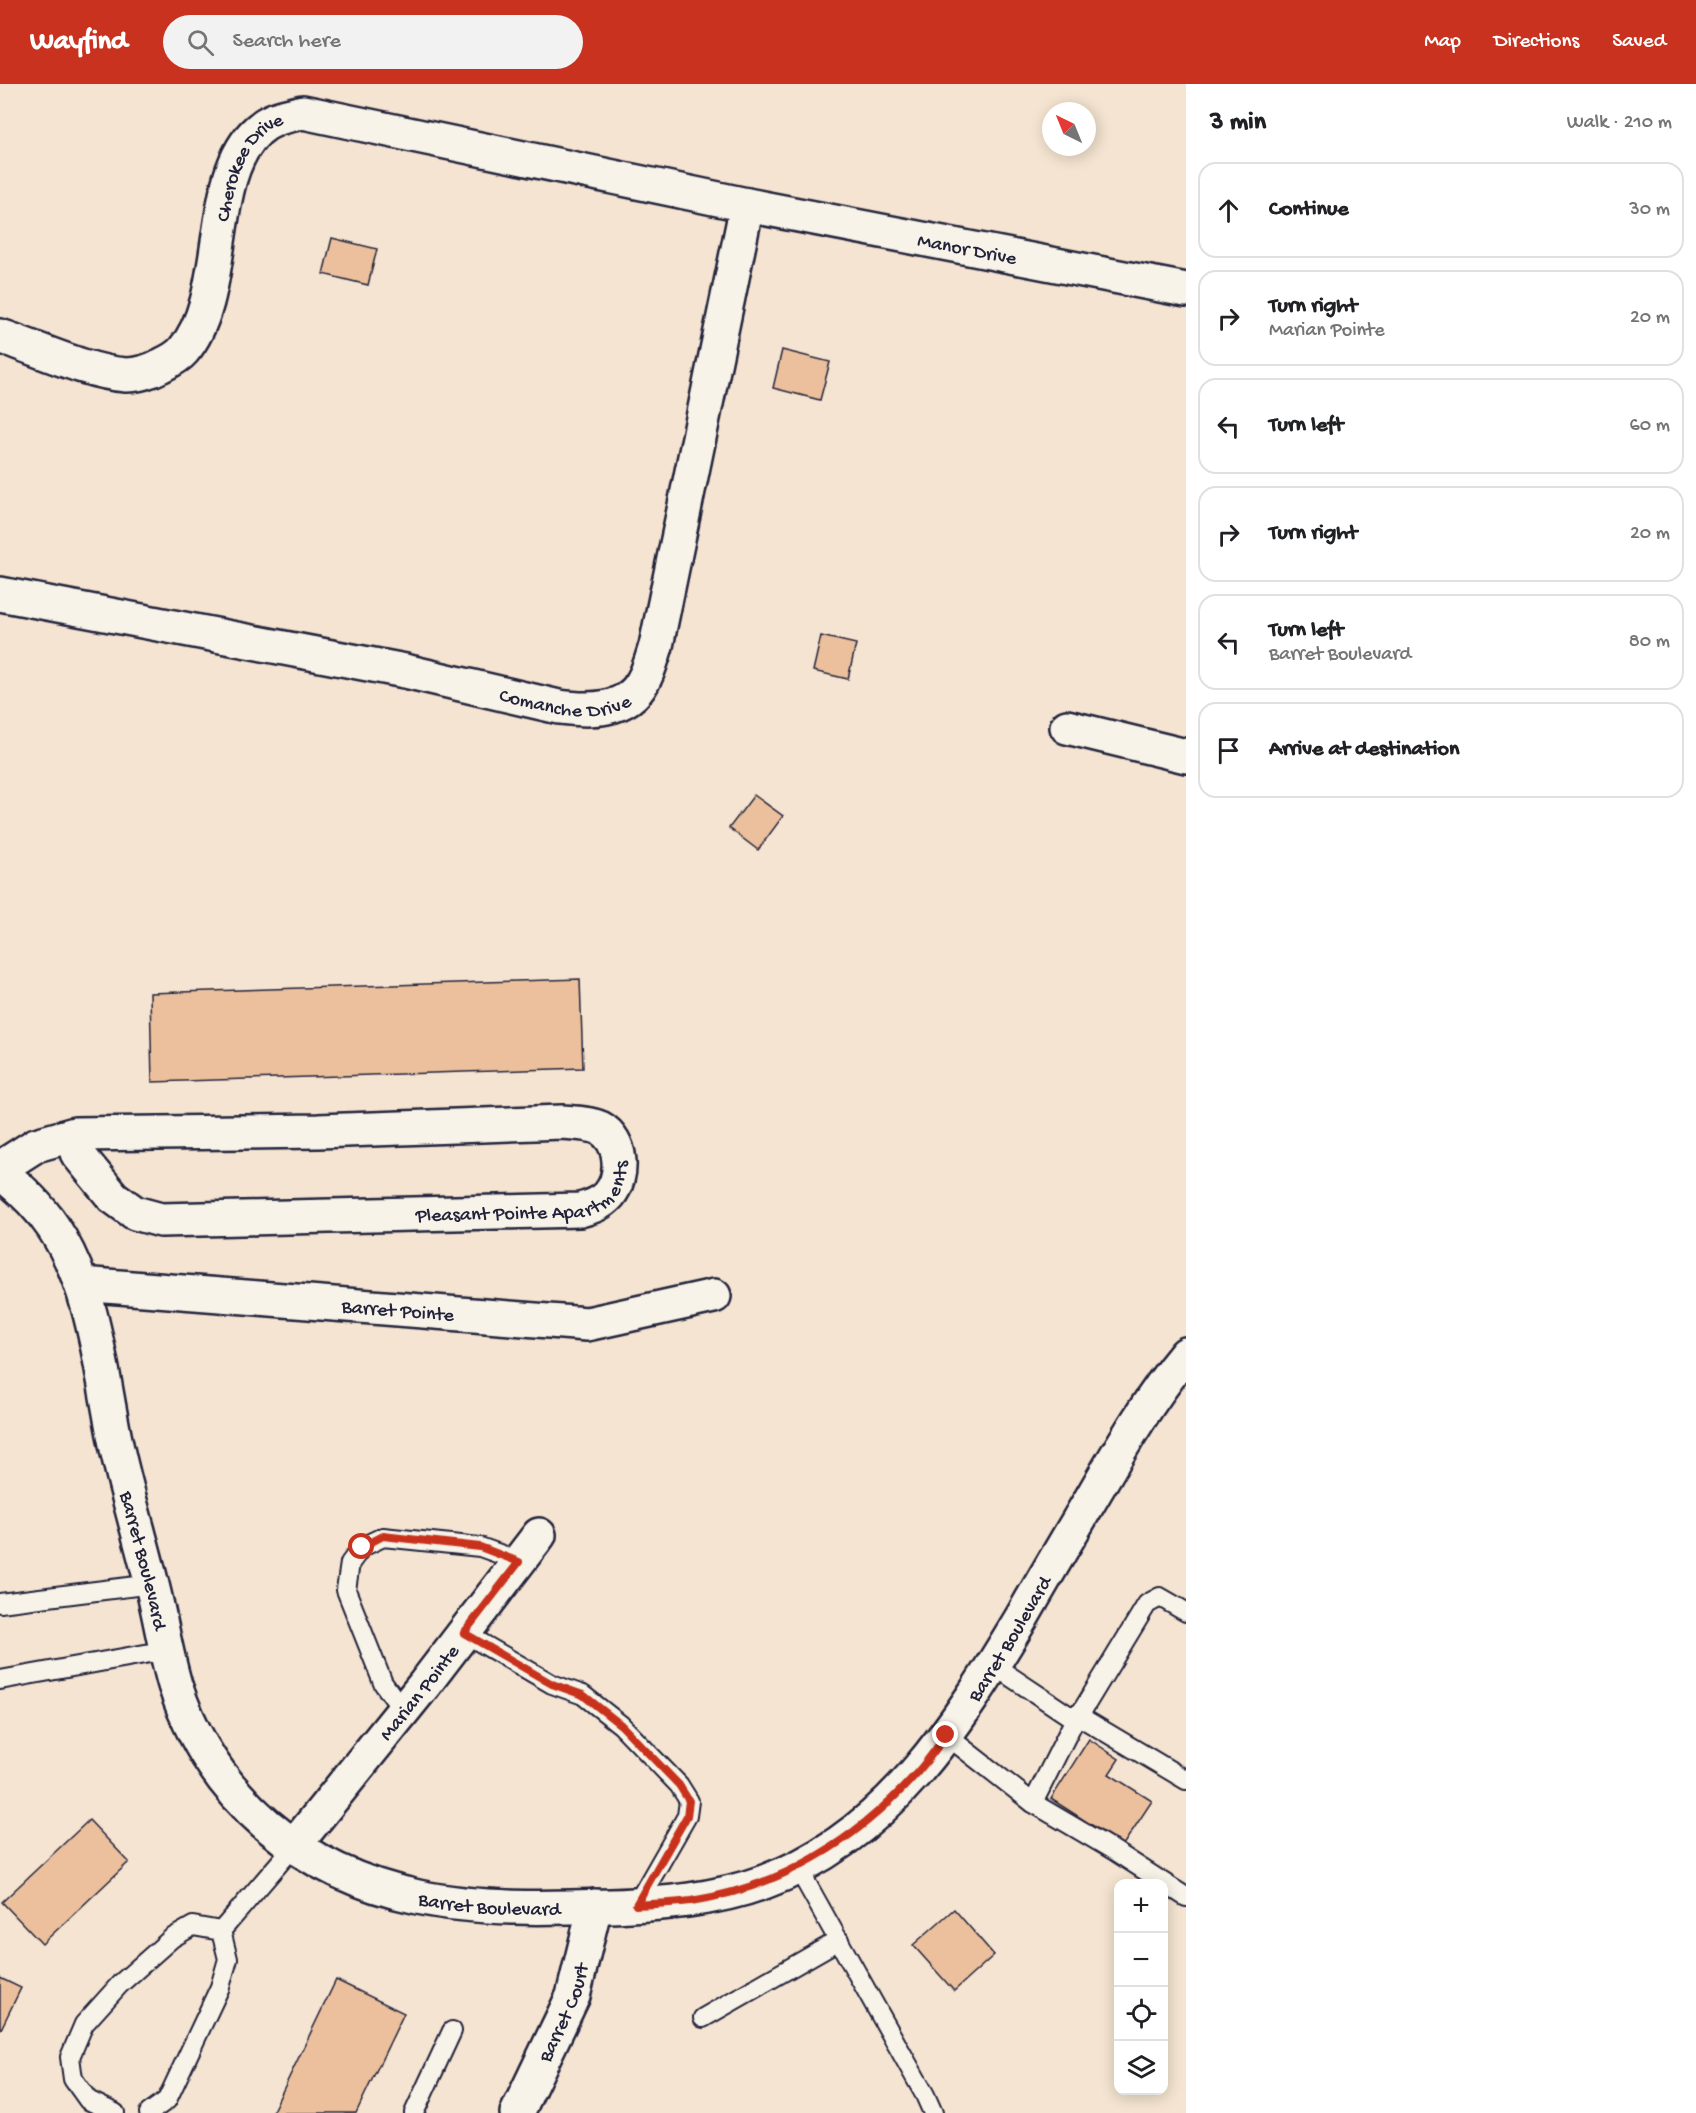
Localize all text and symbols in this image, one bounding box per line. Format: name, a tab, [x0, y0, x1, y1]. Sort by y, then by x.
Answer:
search box	[163, 15, 583, 69]
text: Wayfind	[30, 26, 127, 59]
icon: search	[184, 26, 217, 59]
text: Search here	[232, 29, 341, 55]
text: Map	[1424, 30, 1461, 55]
text: Directions	[1494, 30, 1579, 55]
text: Saved	[1612, 30, 1666, 55]
north arrow	[1042, 102, 1096, 156]
text: 3 min	[1210, 108, 1266, 139]
street label: Cherokee Drive	[213, 109, 287, 224]
text: Walk · 210 m	[1567, 112, 1672, 135]
icon: ahead	[1212, 194, 1245, 227]
text: Continue	[1269, 197, 1349, 223]
text: 30 m	[1629, 199, 1670, 222]
street label: Manor Drive	[915, 230, 1019, 272]
text: Turn right	[1269, 294, 1357, 320]
icon: right	[1212, 302, 1245, 335]
text: 20 m	[1630, 307, 1670, 330]
text: Marian Pointe	[1269, 320, 1384, 343]
icon: left	[1212, 410, 1245, 443]
text: Turn left	[1269, 413, 1343, 439]
text: 60 m	[1630, 415, 1670, 438]
icon: right	[1212, 518, 1245, 551]
text: Turn right	[1269, 521, 1357, 547]
text: 20 m	[1630, 523, 1670, 546]
text: Turn left	[1269, 618, 1343, 644]
icon: left	[1212, 626, 1245, 659]
text: 80 m	[1629, 631, 1670, 654]
text: Barret Boulevard	[1269, 644, 1411, 667]
street label: Comanche Drive	[497, 685, 637, 724]
icon: arrive	[1212, 734, 1245, 767]
text: Arrive at destination	[1269, 737, 1459, 763]
street label: Pleasant Pointe Apartments	[414, 1160, 634, 1229]
street label: Barret Pointe	[340, 1297, 455, 1329]
street label: Barret Boulevard	[113, 1488, 170, 1635]
route start	[348, 1533, 374, 1559]
street label: Barret Boulevard	[964, 1571, 1059, 1708]
street label: Marian Pointe	[376, 1641, 466, 1746]
route end	[932, 1721, 958, 1747]
map controls	[1114, 1879, 1168, 2095]
button: +	[1114, 1879, 1168, 1933]
street label: Barret Boulevard	[415, 1889, 563, 1922]
button: −	[1114, 1933, 1168, 1987]
street label: Barret Court	[535, 1960, 596, 2067]
button: locate	[1114, 1987, 1168, 2041]
button: layers	[1114, 2041, 1168, 2095]

